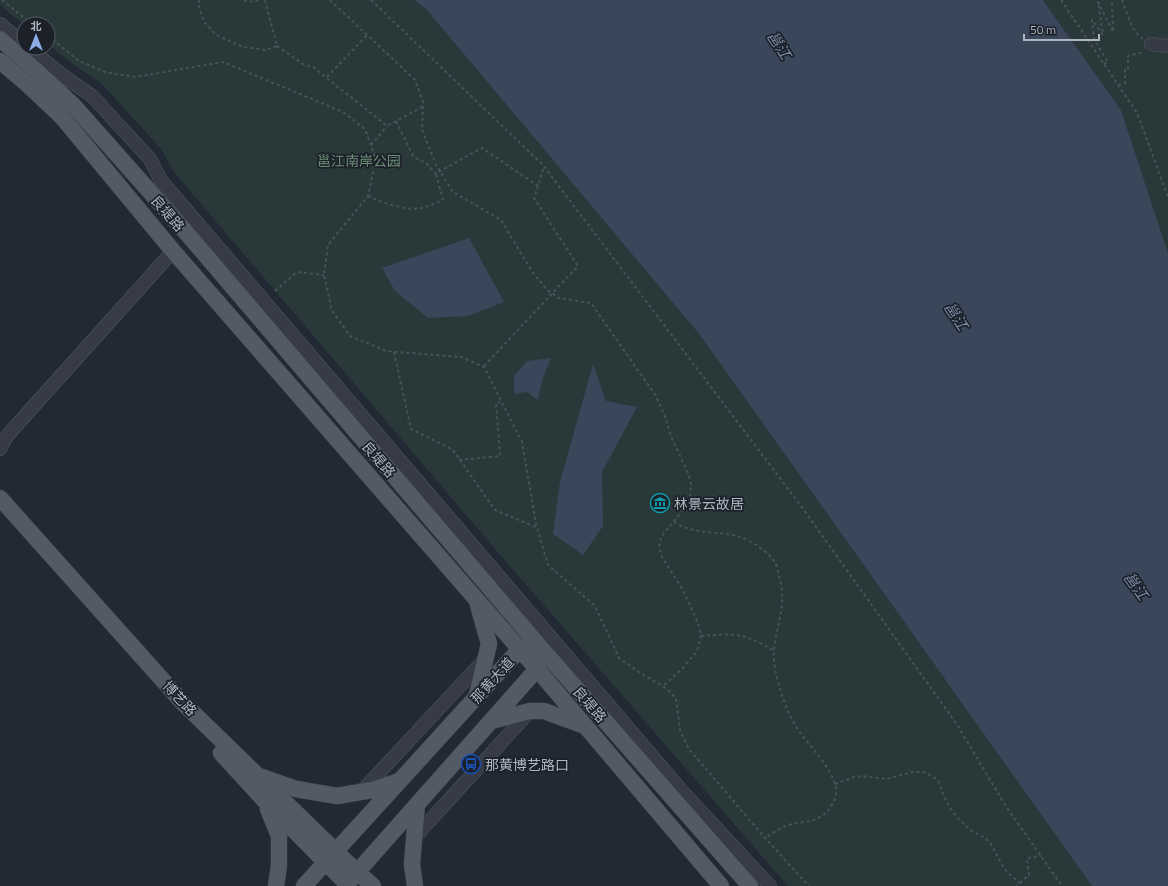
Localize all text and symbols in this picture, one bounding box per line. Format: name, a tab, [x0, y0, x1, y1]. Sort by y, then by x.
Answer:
north arrow	[16, 16, 56, 56]
scale bar	[1024, 16, 1099, 42]
text: 北	[31, 18, 42, 34]
text: 50 m	[1030, 20, 1056, 39]
water label: 邕江	[761, 26, 798, 66]
park label: 邕江南岸公园	[317, 150, 401, 171]
street label: 良堤路	[146, 190, 190, 236]
water label: 邕江	[938, 297, 975, 337]
street label: 良堤路	[357, 436, 401, 482]
museum icon: 林景云故居	[649, 492, 671, 514]
place label: 林景云故居	[674, 493, 744, 514]
water label: 邕江	[1118, 567, 1155, 607]
street label: 那黄大道	[465, 652, 519, 708]
street label: 博艺路	[158, 675, 202, 721]
street label: 良堤路	[568, 681, 612, 727]
bus stop icon: 那黄博艺路口	[460, 753, 482, 775]
place label: 那黄博艺路口	[485, 754, 569, 775]

